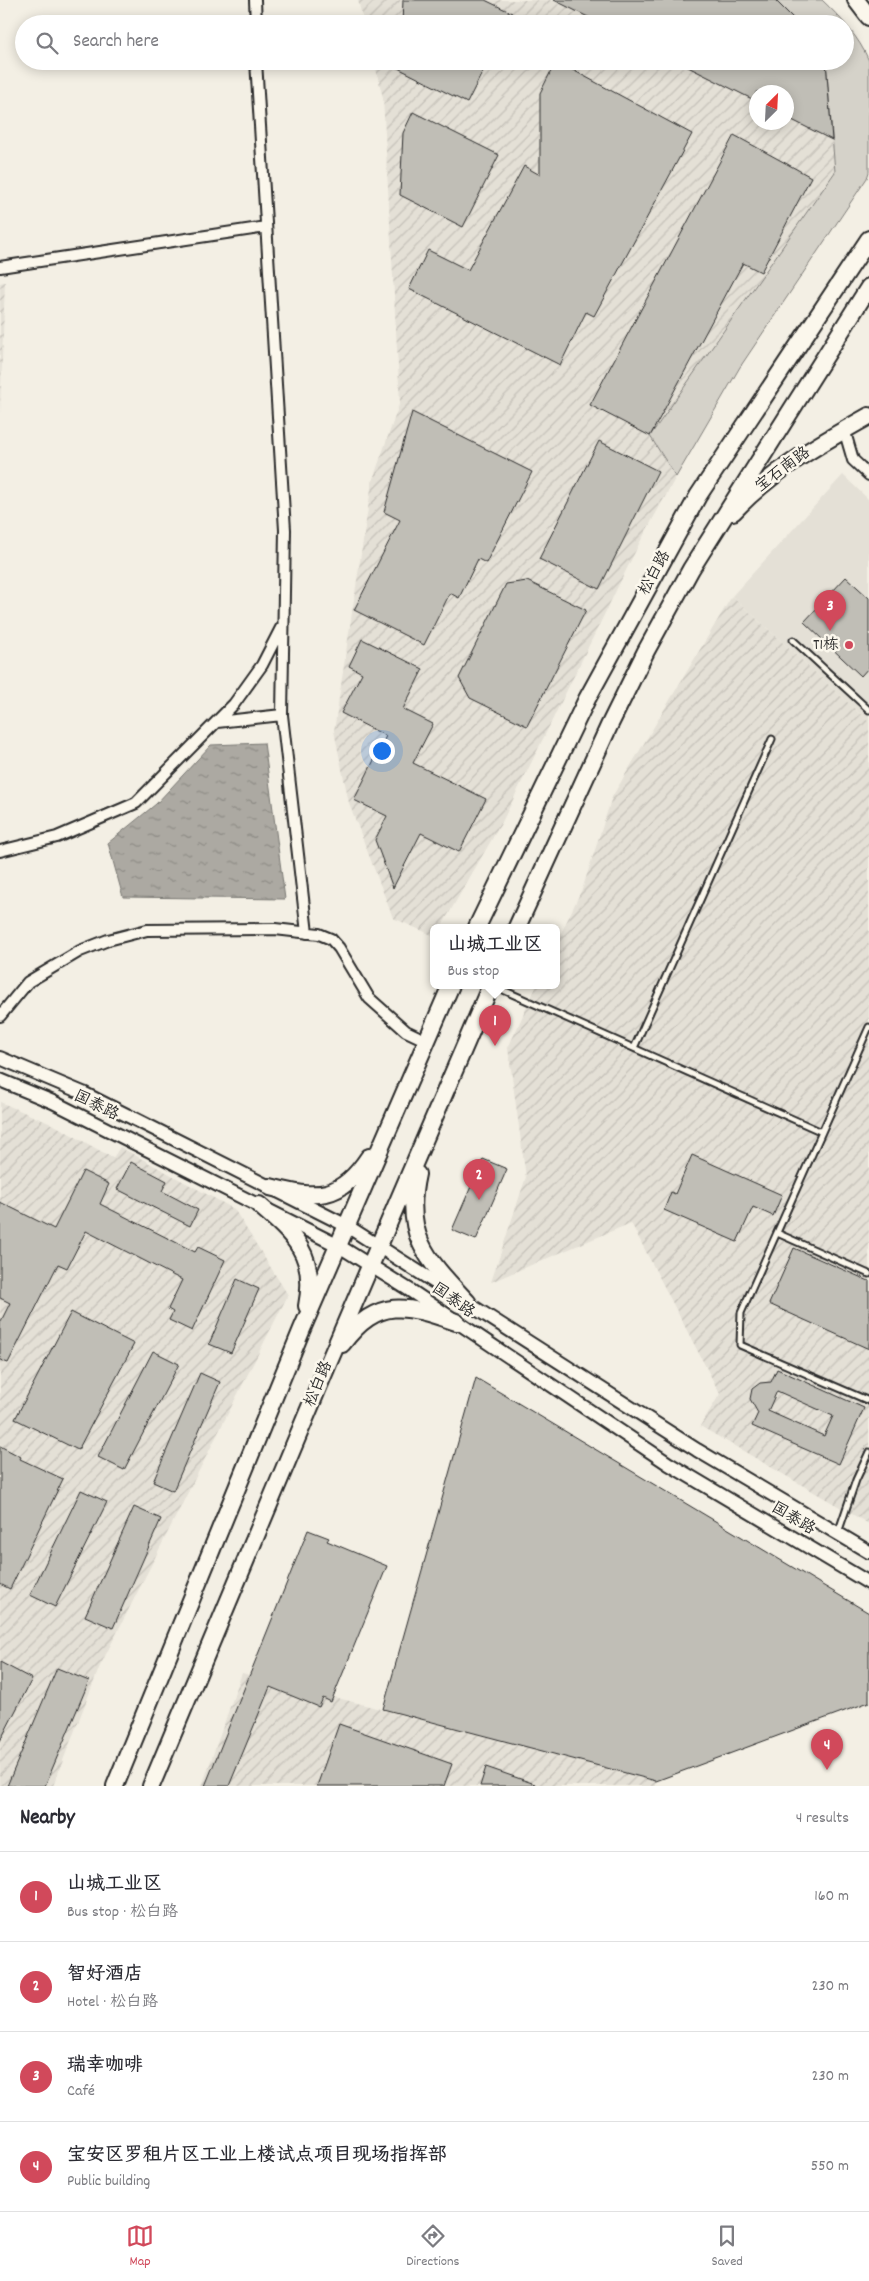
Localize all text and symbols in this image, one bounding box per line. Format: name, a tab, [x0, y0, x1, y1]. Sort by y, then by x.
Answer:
search box	[15, 15, 854, 70]
icon: search	[33, 29, 61, 57]
text: Search here	[73, 29, 159, 56]
north arrow	[749, 85, 794, 130]
street label: 宝石南路	[751, 442, 815, 498]
street label: 松白路	[633, 546, 677, 600]
pin: 3	[814, 590, 846, 631]
place label: T1栋	[813, 634, 839, 657]
marker: T1栋	[843, 639, 855, 651]
your location	[369, 738, 395, 764]
popup	[430, 924, 560, 989]
text: 山城工业区	[447, 933, 543, 960]
text: Bus stop	[447, 960, 500, 983]
pin: 1	[479, 1005, 511, 1046]
street label: 国泰路	[69, 1085, 123, 1127]
pin: 2	[463, 1159, 495, 1200]
street label: 国泰路	[427, 1278, 479, 1324]
street label: 松白路	[299, 1357, 339, 1411]
street label: 国泰路	[766, 1497, 820, 1541]
pin: 4	[811, 1729, 843, 1770]
text: Nearby	[20, 1804, 75, 1834]
text: 4 results	[796, 1807, 849, 1830]
text: 山城工业区	[67, 1872, 162, 1899]
text: 1	[34, 1885, 38, 1908]
text: 160 m	[814, 1885, 849, 1908]
text: Bus stop · 松白路	[67, 1901, 178, 1924]
text: 智好酒店	[67, 1962, 143, 1989]
text: 2	[33, 1975, 40, 1998]
text: 230 m	[812, 1975, 849, 1998]
text: Hotel · 松白路	[67, 1991, 158, 2014]
text: 瑞幸咖啡	[67, 2053, 143, 2080]
text: 3	[32, 2065, 40, 2088]
text: 230 m	[812, 2065, 849, 2088]
text: Café	[67, 2080, 95, 2103]
text: 宝安区罗租片区工业上楼试点项目现场指挥部	[67, 2143, 447, 2170]
text: 4	[33, 2155, 39, 2178]
text: 550 m	[811, 2155, 849, 2178]
text: Public building	[67, 2170, 150, 2193]
tab: Map	[126, 2222, 154, 2272]
tab: Directions	[406, 2222, 459, 2272]
tab: Saved	[712, 2222, 743, 2272]

